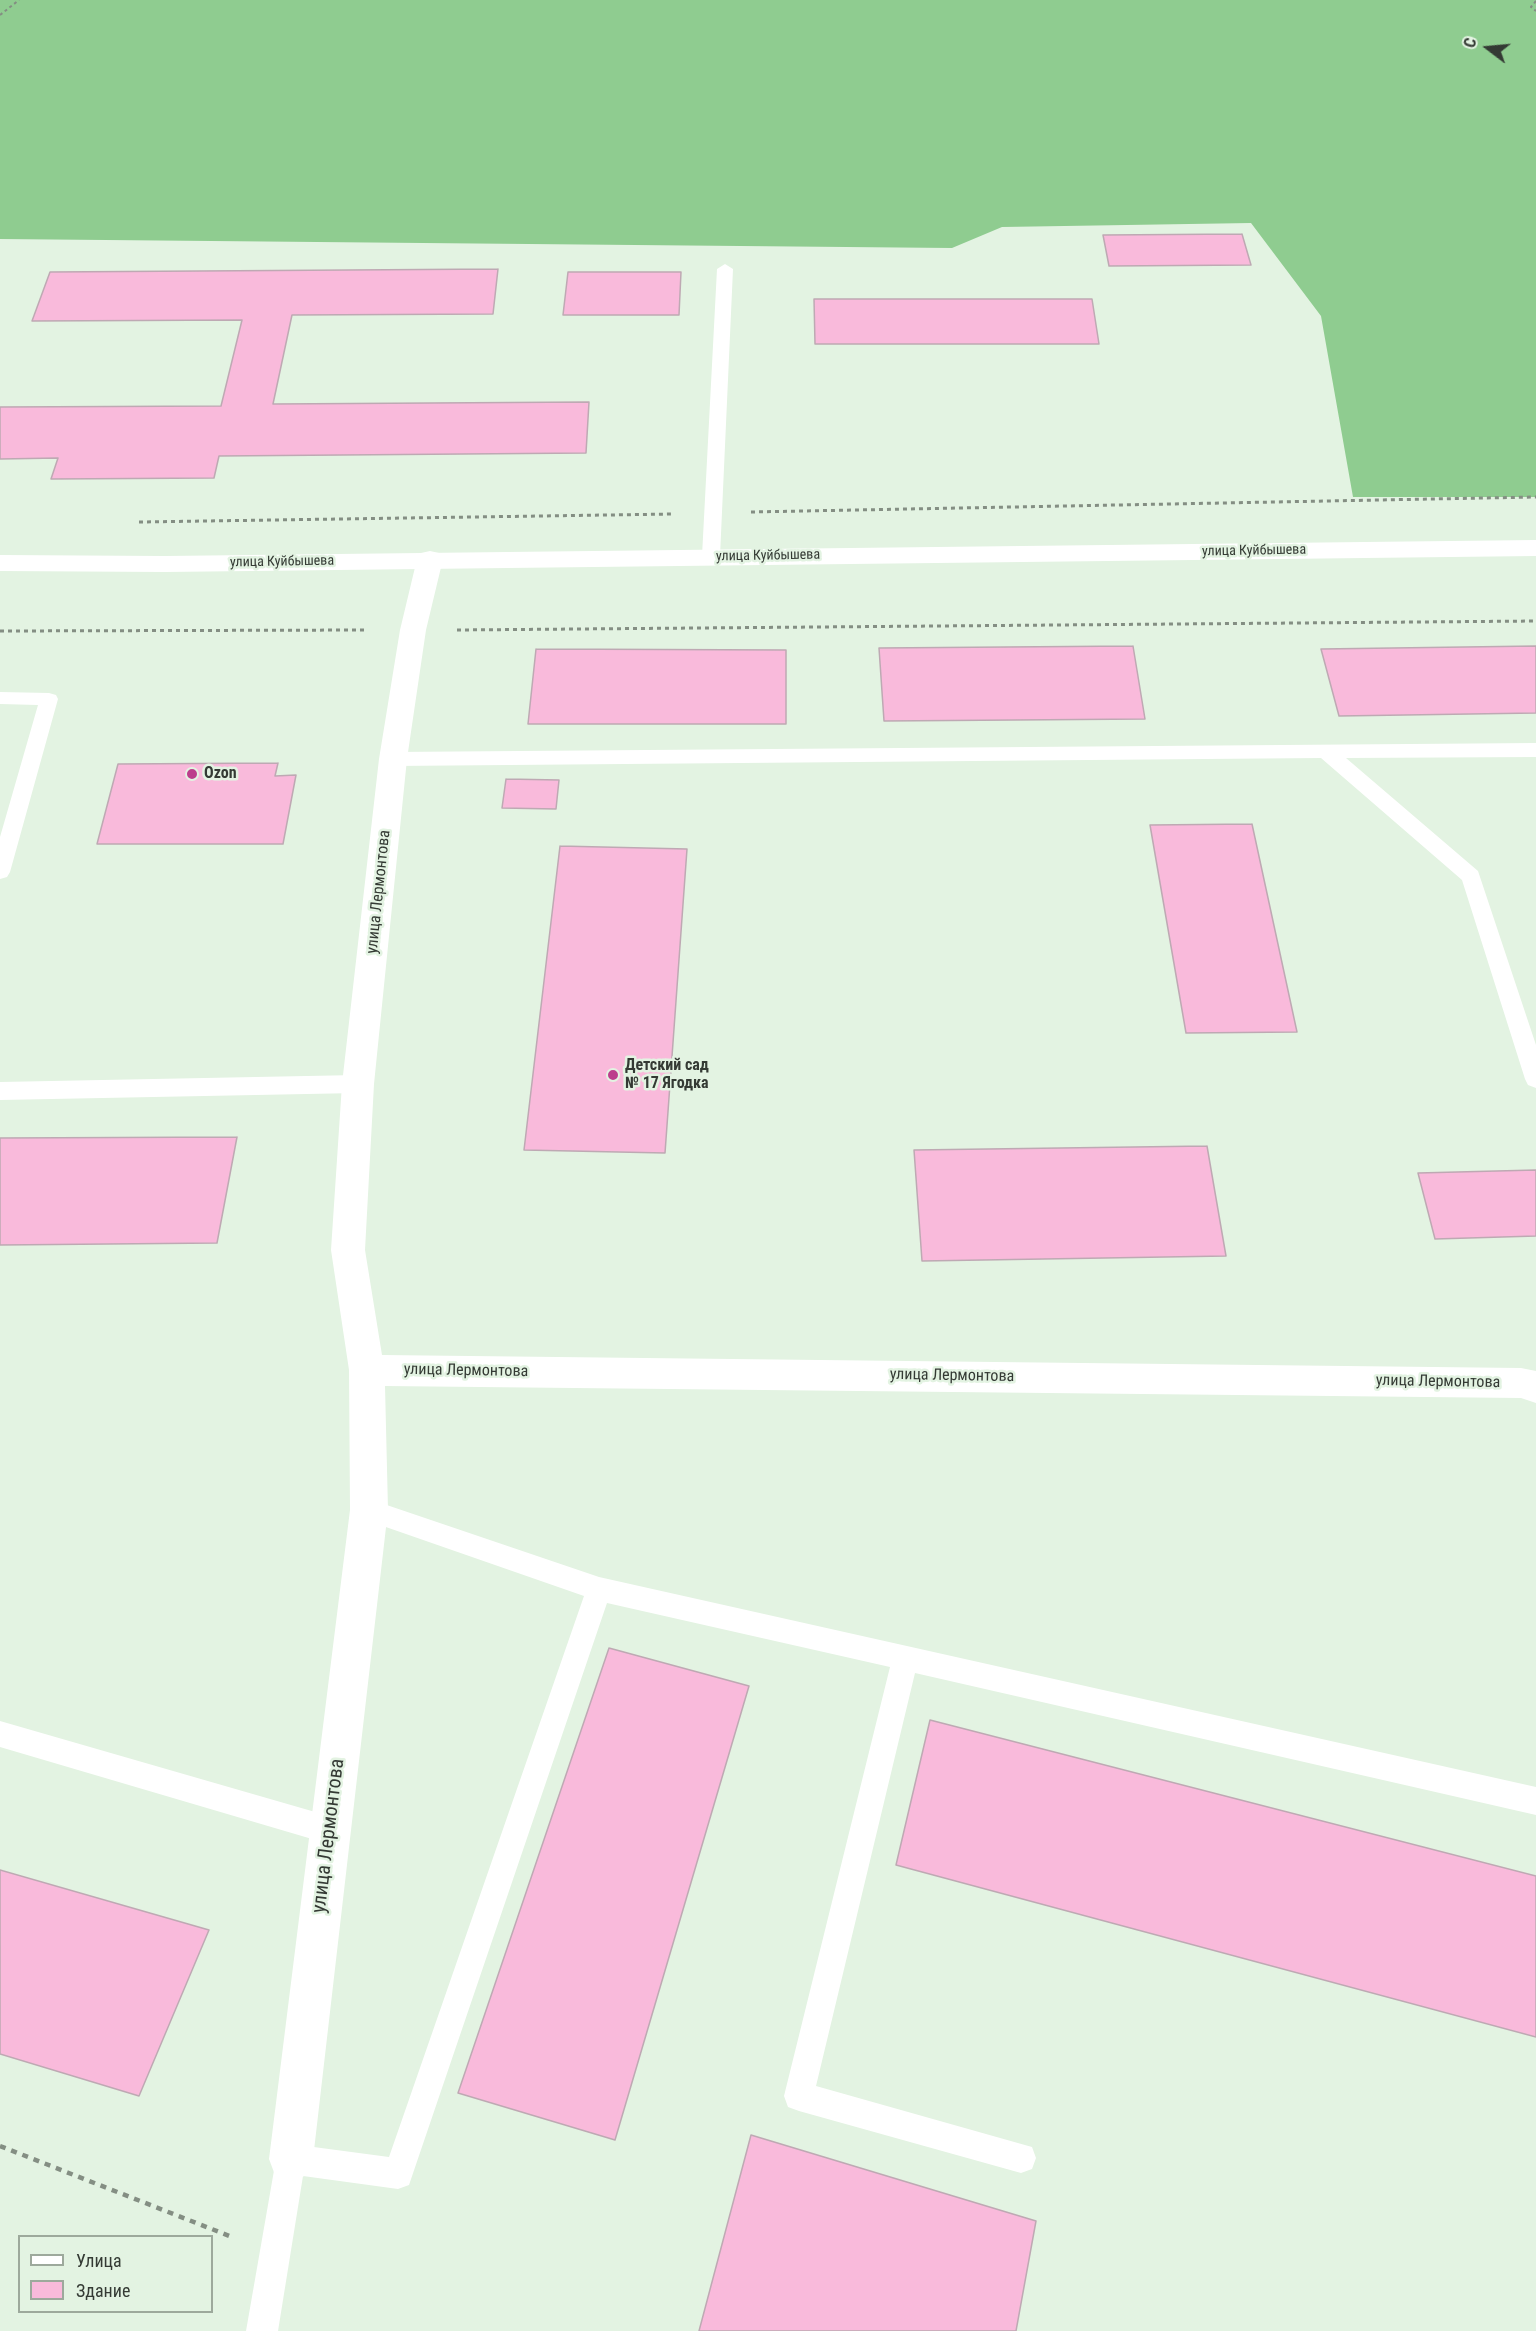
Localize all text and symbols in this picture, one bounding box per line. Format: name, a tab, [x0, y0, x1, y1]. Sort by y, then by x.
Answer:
north arrow	[1458, 18, 1518, 78]
text: С	[1460, 36, 1481, 50]
street label: улица Куйбышева	[1202, 542, 1306, 560]
street label: улица Куйбышева	[716, 547, 820, 565]
street label: улица Куйбышева	[230, 553, 334, 571]
place label: Ozon	[204, 764, 237, 784]
marker: Ozon	[185, 767, 199, 781]
street label: улица Лермонтова	[363, 829, 395, 955]
place label: Детский сад № 17 Ягодка	[625, 1056, 709, 1094]
marker: Детский сад № 17 Ягодка	[606, 1068, 620, 1082]
street label: улица Лермонтова	[404, 1360, 528, 1382]
street label: улица Лермонтова	[890, 1365, 1014, 1387]
street label: улица Лермонтова	[1376, 1371, 1500, 1393]
street label: улица Лермонтова	[308, 1757, 350, 1915]
legend	[18, 2235, 213, 2313]
text: Улица	[76, 2250, 122, 2271]
text: Здание	[76, 2280, 130, 2301]

